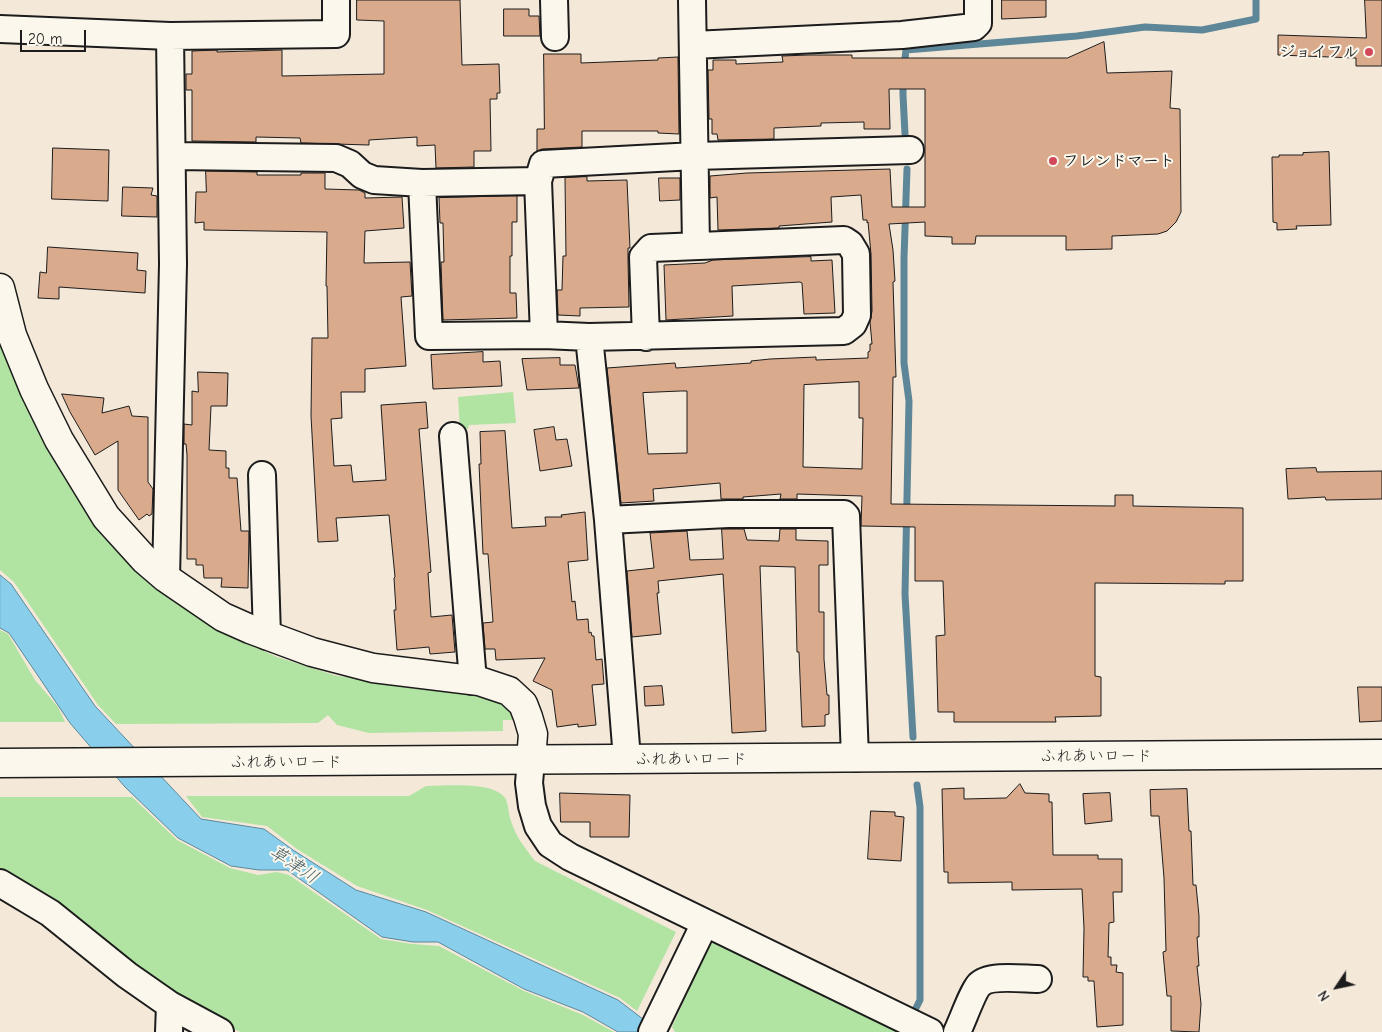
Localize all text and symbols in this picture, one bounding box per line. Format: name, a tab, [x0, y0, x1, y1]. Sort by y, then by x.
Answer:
scale bar	[22, 20, 89, 52]
text: 20 m	[28, 30, 62, 48]
place label: ジョイフル	[1279, 42, 1359, 62]
marker: ジョイフル	[1363, 46, 1375, 58]
place label: フレンドマート	[1063, 151, 1175, 171]
marker: フレンドマート	[1047, 155, 1059, 167]
street label: ふれあいロード	[1040, 746, 1152, 766]
street label: ふれあいロード	[635, 749, 747, 769]
street label: ふれあいロード	[230, 752, 342, 772]
water label: 草津川	[265, 841, 323, 889]
north arrow	[1312, 962, 1362, 1012]
text: N	[1315, 987, 1334, 1004]

